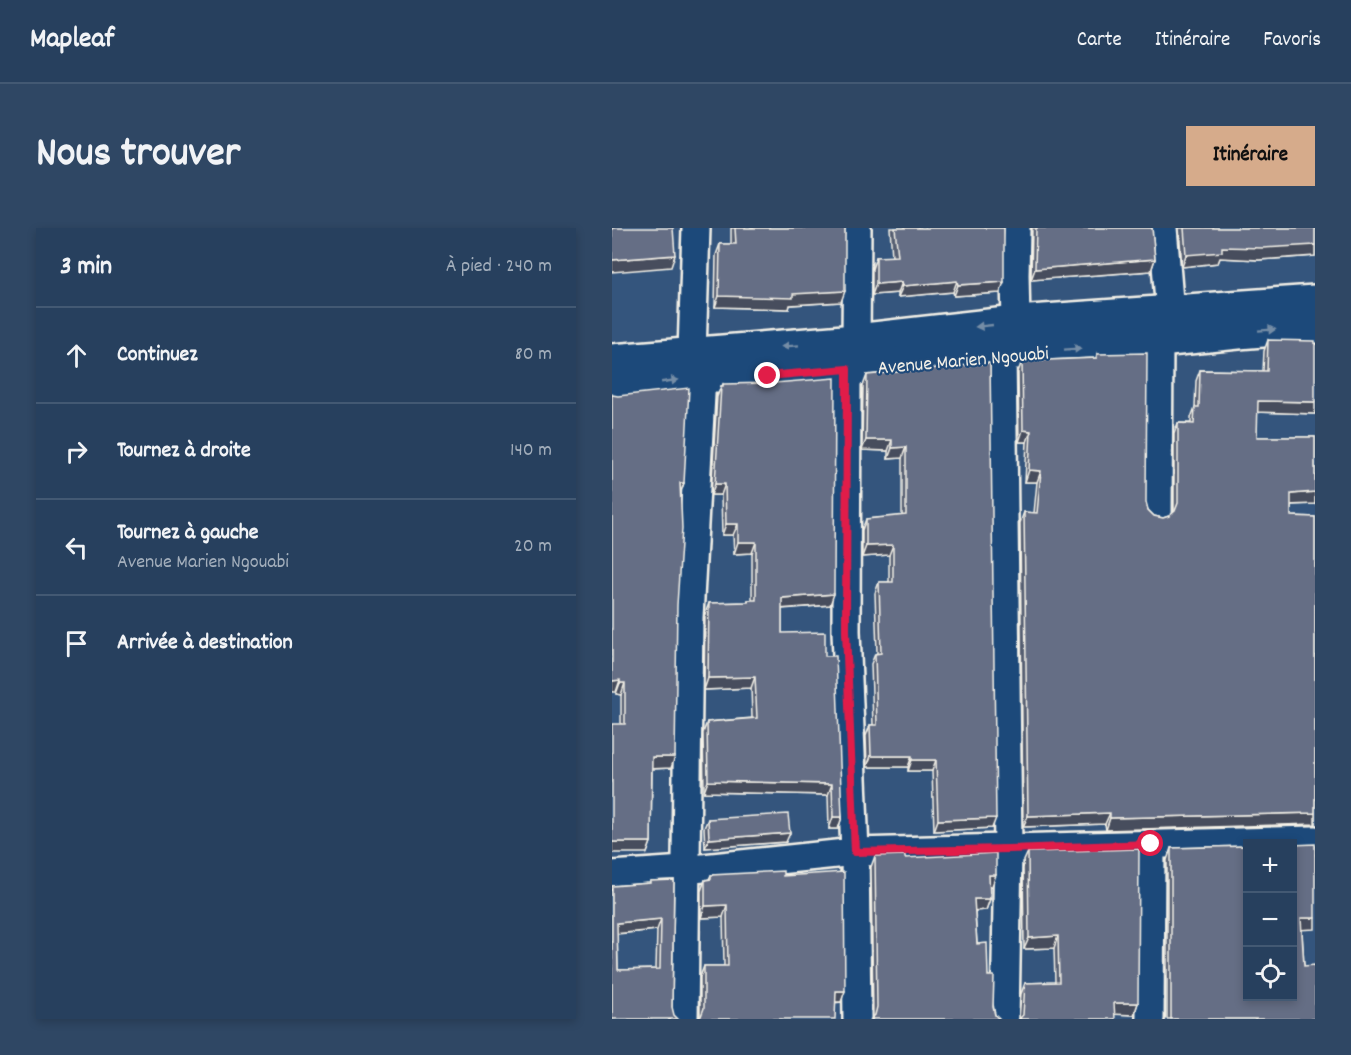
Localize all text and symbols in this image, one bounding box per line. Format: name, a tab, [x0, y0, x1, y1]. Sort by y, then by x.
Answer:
text: Mapleaf	[30, 21, 114, 61]
text: Carte	[1077, 26, 1122, 56]
text: Itinéraire	[1155, 26, 1230, 56]
text: Favoris	[1263, 26, 1321, 56]
text: Nous trouver	[36, 126, 240, 186]
button: Itinéraire	[1186, 126, 1315, 186]
text: 3 min	[60, 249, 112, 286]
text: À pied · 240 m	[446, 253, 552, 281]
one-way arrow	[975, 322, 994, 331]
one-way arrow	[1258, 325, 1277, 335]
icon: ahead	[60, 339, 93, 372]
text: Continuez	[117, 340, 198, 371]
text: 80 m	[515, 341, 552, 369]
one-way arrow	[781, 341, 800, 351]
street label: Avenue Marien Ngouabi	[876, 341, 1050, 383]
one-way arrow	[1064, 344, 1083, 353]
route end	[754, 362, 780, 388]
one-way arrow	[661, 377, 680, 386]
icon: right	[60, 435, 93, 468]
text: Tournez à droite	[117, 436, 251, 467]
text: 140 m	[510, 437, 552, 465]
text: Tournez à gauche	[117, 518, 259, 549]
icon: left	[60, 531, 93, 564]
text: 20 m	[514, 533, 552, 561]
text: Avenue Marien Ngouabi	[117, 549, 289, 577]
icon: arrive	[60, 627, 93, 660]
text: Arrivée à destination	[117, 628, 293, 659]
route start	[1137, 830, 1163, 856]
map controls	[1243, 839, 1297, 1001]
button: +	[1243, 839, 1297, 893]
button: −	[1243, 893, 1297, 947]
button: locate	[1243, 947, 1297, 1001]

